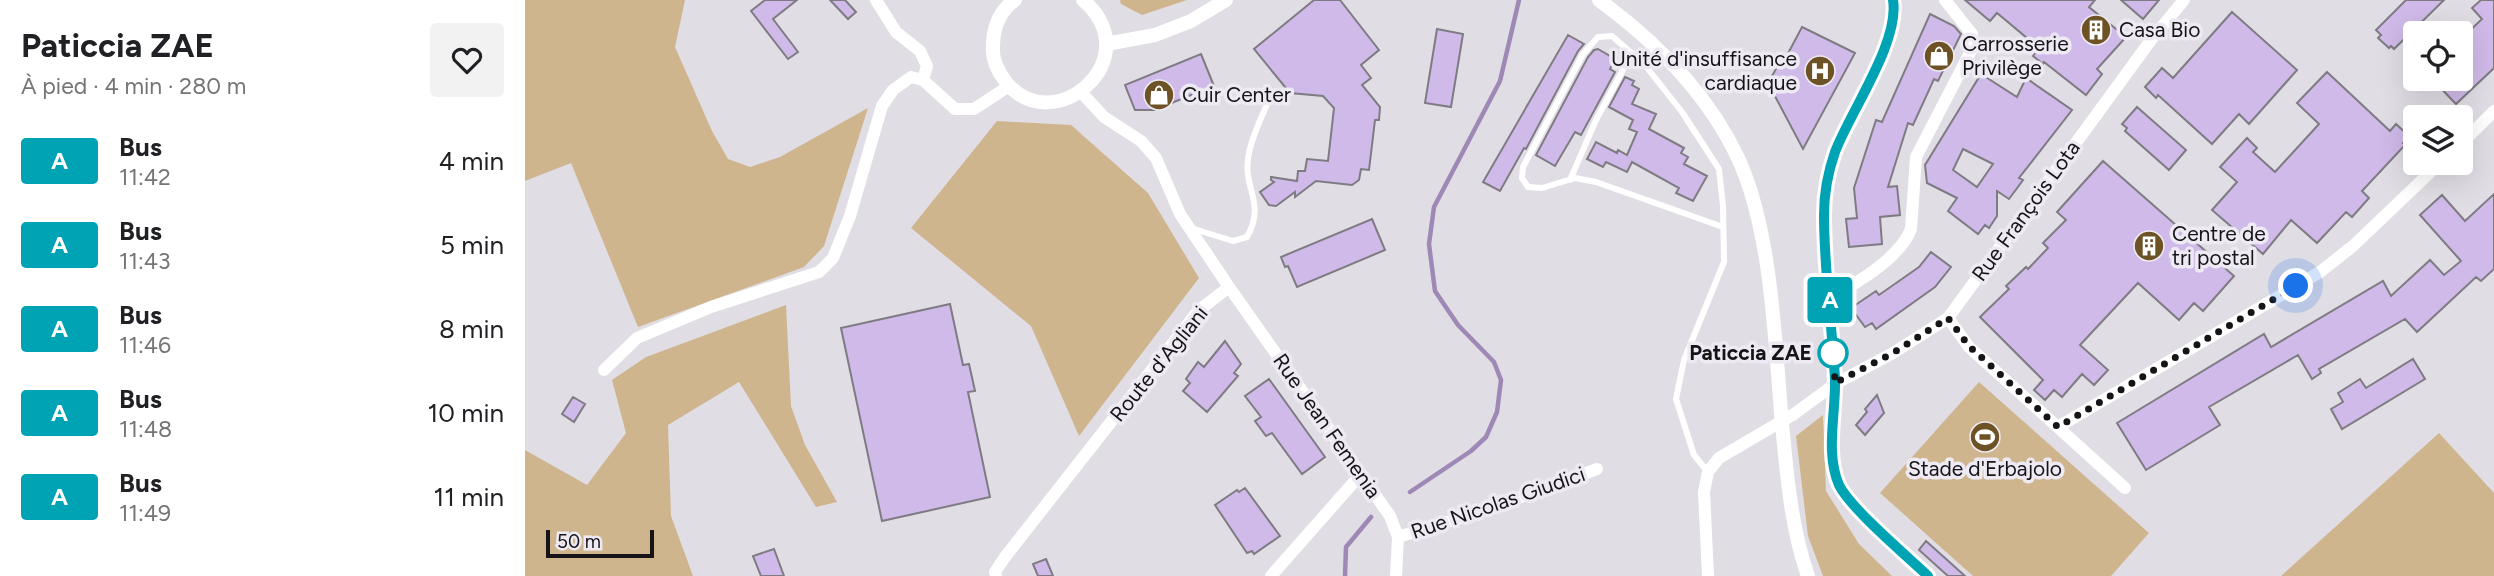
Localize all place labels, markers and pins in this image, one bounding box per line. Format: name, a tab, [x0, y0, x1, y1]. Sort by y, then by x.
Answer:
building icon: Casa Bio	[2079, 13, 2113, 47]
place label: Casa Bio	[2119, 17, 2200, 42]
place label: Carrosserie Privilège	[1962, 31, 2069, 80]
shop icon: Carrosserie Privilège	[1922, 39, 1956, 73]
place label: Unité d'insuffisance cardiaque	[1611, 46, 1797, 95]
hospital icon: Unité d'insuffisance cardiaque	[1803, 54, 1837, 88]
shop icon: Cuir Center	[1142, 78, 1176, 112]
place label: Cuir Center	[1182, 82, 1291, 107]
place label: Centre de tri postal	[2172, 221, 2266, 270]
building icon: Centre de tri postal	[2132, 229, 2166, 263]
marker: Paticcia ZAE	[1818, 338, 1848, 368]
place label: Paticcia ZAE	[1689, 340, 1812, 365]
sports icon: Stade d'Erbajolo	[1968, 420, 2002, 454]
place label: Stade d'Erbajolo	[1908, 456, 2062, 481]

